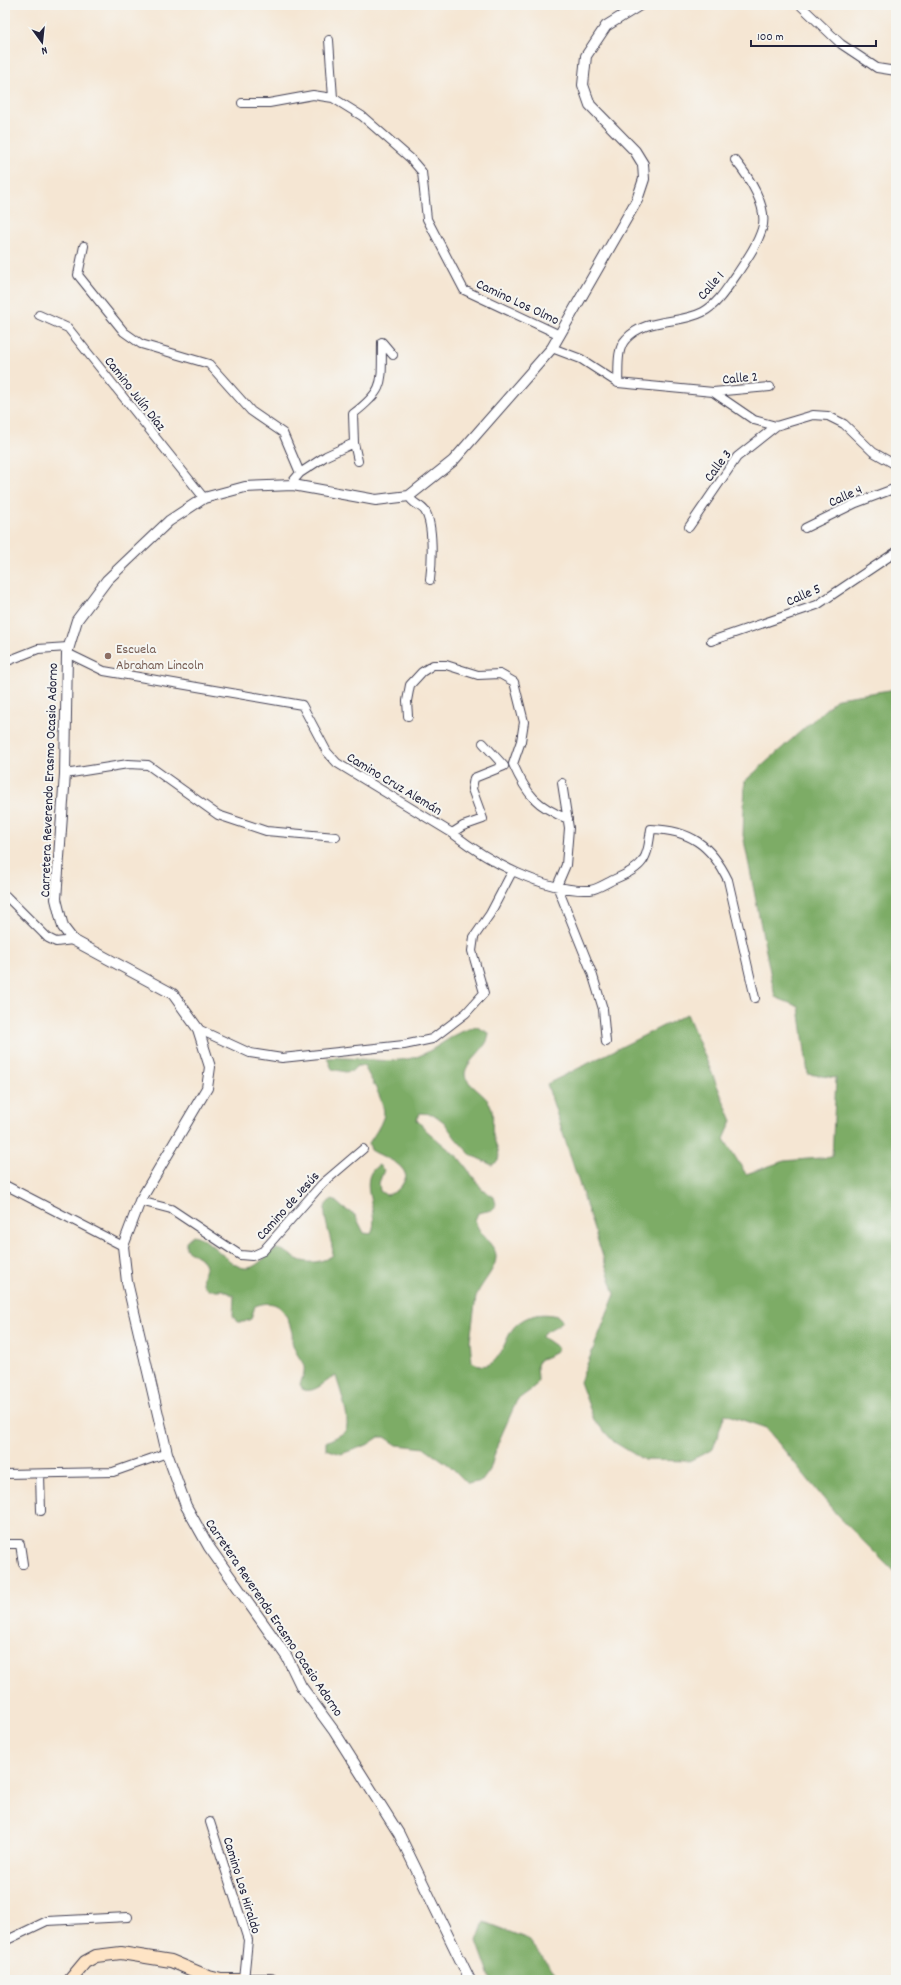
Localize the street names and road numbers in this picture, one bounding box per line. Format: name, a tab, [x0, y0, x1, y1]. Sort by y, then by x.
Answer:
street label: Calle 1	[693, 267, 730, 305]
street label: Camino Los Olmo	[472, 275, 562, 331]
street label: Camino Julín Díaz	[99, 353, 170, 436]
street label: Calle 2	[722, 367, 759, 391]
street label: Calle 3	[700, 446, 737, 486]
street label: Calle 4	[826, 481, 866, 513]
street label: Calle 5	[783, 579, 824, 612]
street label: Carretera Reverendo Erasmo Ocasio Adorno	[36, 662, 64, 898]
street label: Camino Cruz Alemán	[342, 748, 446, 821]
street label: Camino de Jesús	[252, 1167, 325, 1245]
street label: Carretera Reverendo Erasmo Ocasio Adorno	[199, 1515, 347, 1721]
street label: Camino Los Hiraldo	[217, 1835, 265, 1936]

